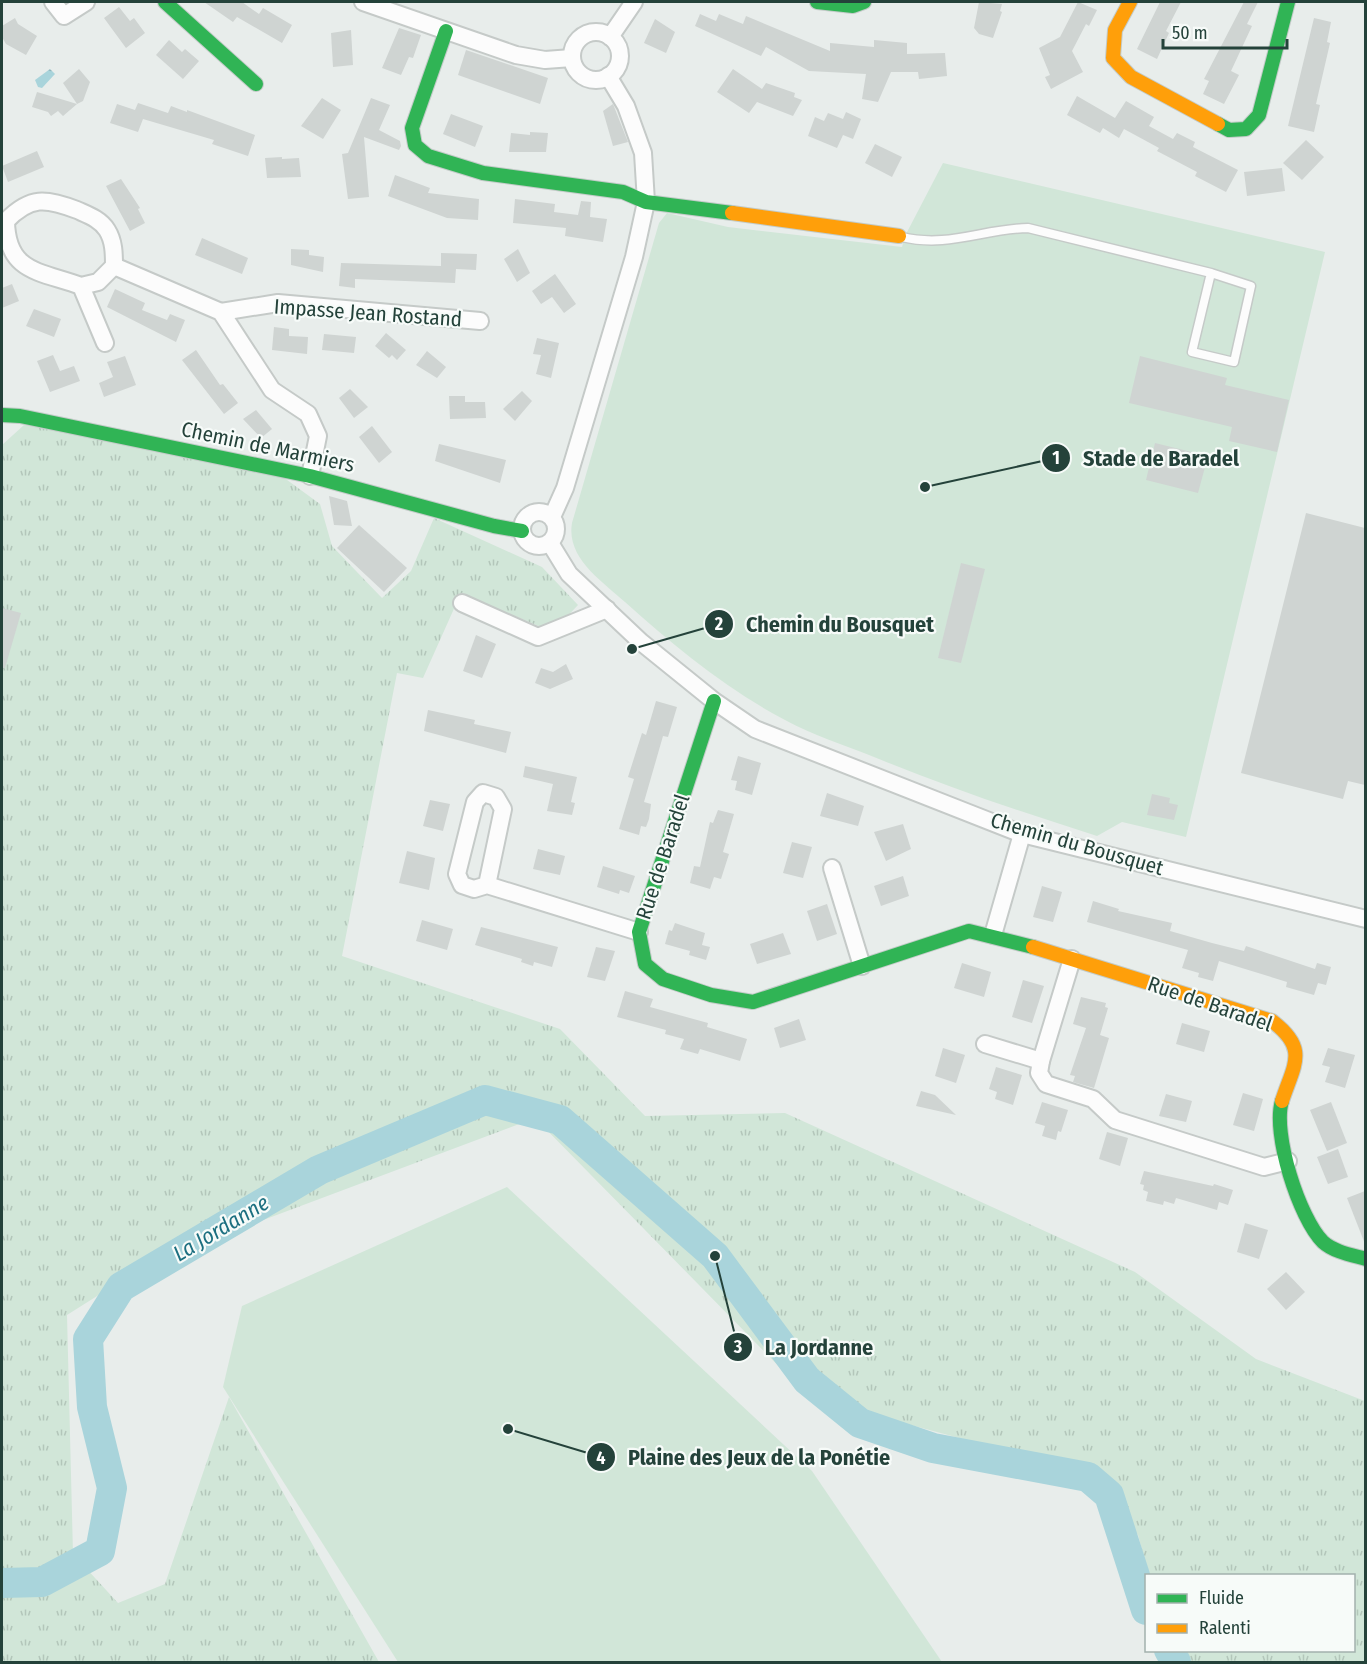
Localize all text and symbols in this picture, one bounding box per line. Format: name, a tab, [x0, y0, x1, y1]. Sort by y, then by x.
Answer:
scale bar	[1163, 12, 1288, 50]
text: 50 m	[1172, 22, 1208, 44]
street label: Impasse Jean Rostand	[273, 293, 463, 333]
street label: Chemin de Marmiers	[179, 416, 357, 478]
callout: Stade de Baradel	[1041, 438, 1251, 478]
text: Stade de Baradel	[1083, 445, 1240, 472]
text: 1	[1052, 447, 1060, 469]
callout: Chemin du Bousquet	[704, 604, 946, 644]
text: Chemin du Bousquet	[746, 611, 934, 638]
text: 2	[714, 613, 723, 635]
street label: Rue de Baradel	[631, 791, 696, 923]
street label: Chemin du Bousquet	[988, 807, 1166, 881]
street label: Rue de Baradel	[1144, 971, 1276, 1038]
water label: La Jordanne	[168, 1189, 274, 1267]
callout: La Jordanne	[723, 1327, 885, 1367]
text: La Jordanne	[765, 1334, 873, 1361]
text: 3	[733, 1336, 743, 1358]
callout: Plaine des Jeux de la Ponétie	[586, 1437, 902, 1477]
text: Plaine des Jeux de la Ponétie	[628, 1444, 890, 1471]
text: 4	[596, 1447, 606, 1469]
legend	[1145, 1574, 1355, 1652]
text: Fluide	[1199, 1587, 1244, 1609]
text: Ralenti	[1199, 1617, 1251, 1639]

